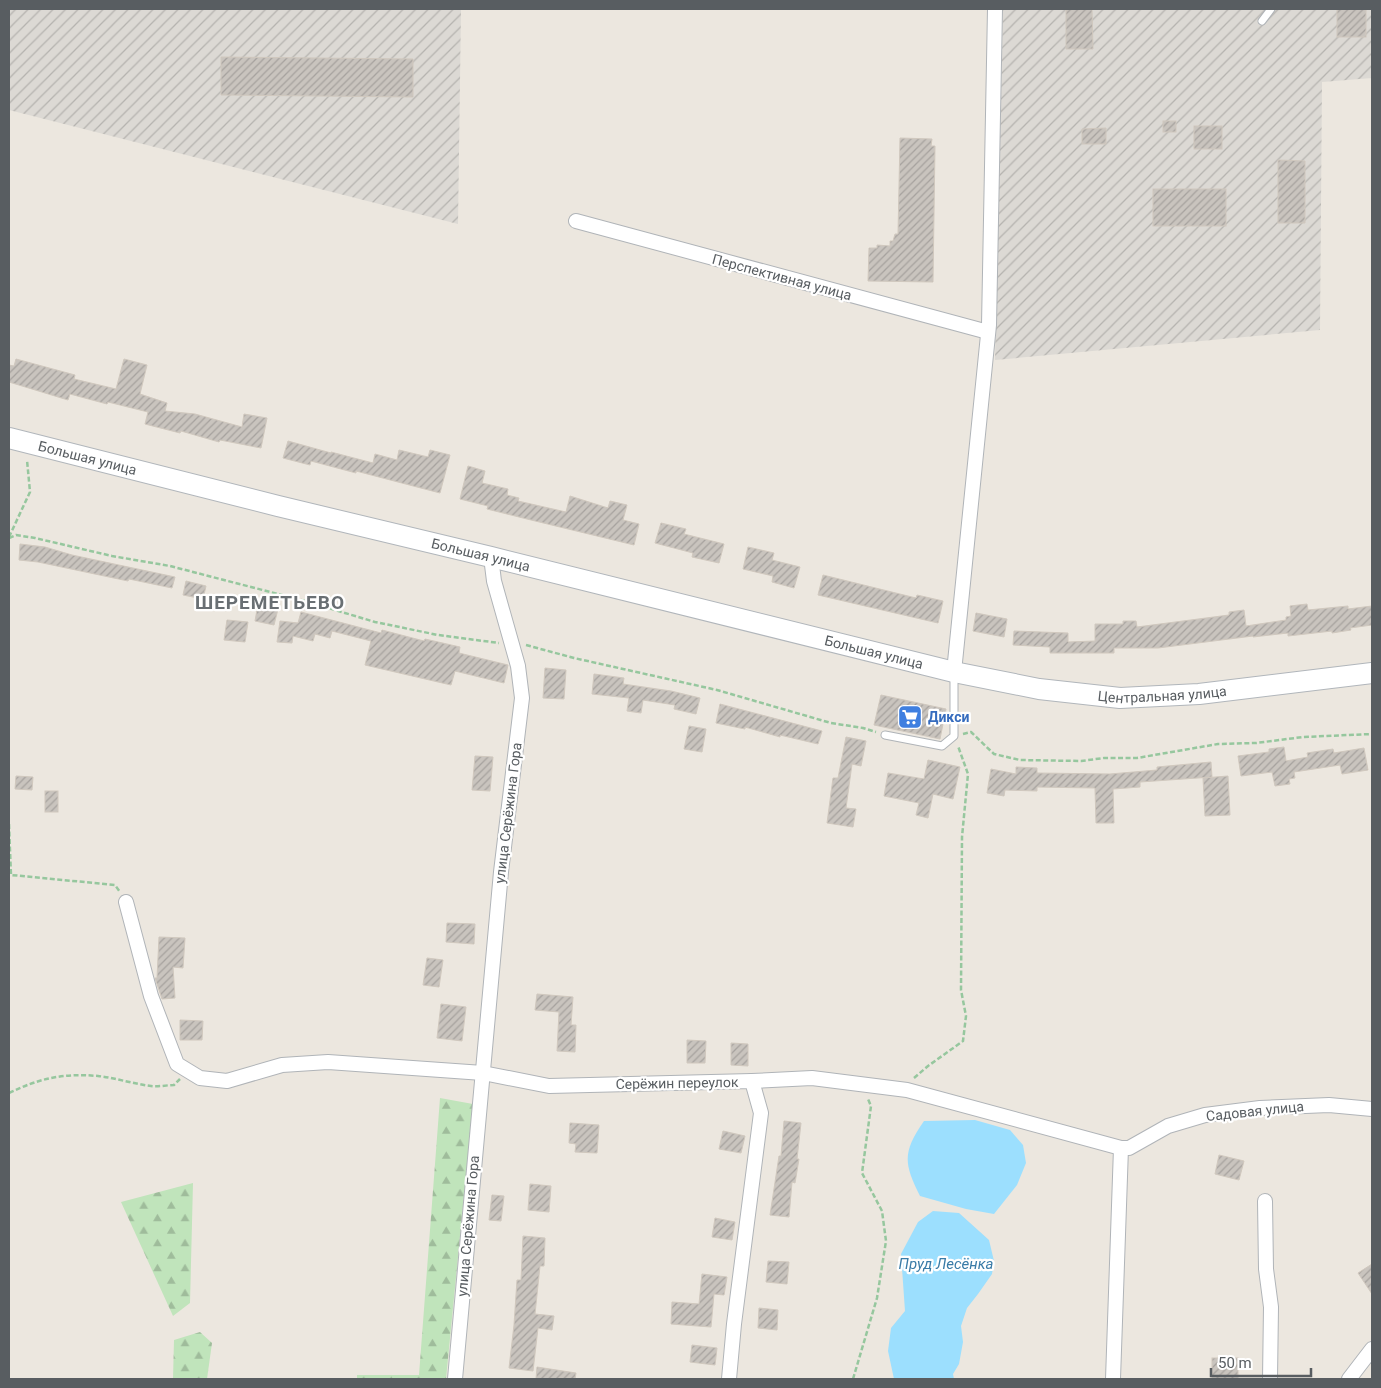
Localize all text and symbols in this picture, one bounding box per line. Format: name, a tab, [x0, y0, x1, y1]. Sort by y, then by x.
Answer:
street label: Перспективная улица	[710, 251, 854, 303]
street label: Большая улица	[37, 438, 138, 478]
street label: Большая улица	[430, 535, 532, 574]
district label: ШЕРЕМЕТЬЕВО	[195, 591, 345, 614]
street label: Большая улица	[823, 632, 925, 672]
street label: Центральная улица	[1097, 683, 1227, 706]
supermarket icon: Дикси	[897, 704, 923, 730]
place label: Дикси	[928, 709, 969, 725]
street label: улица Серёжина Гора	[491, 742, 525, 884]
street label: Серёжин переулок	[615, 1074, 739, 1092]
street label: Садовая улица	[1205, 1098, 1305, 1124]
street label: улица Серёжина Гора	[454, 1155, 482, 1297]
water label: Пруд Лесёнка	[899, 1255, 994, 1273]
scale bar	[1211, 1346, 1311, 1378]
text: 50 m	[1218, 1354, 1252, 1372]

